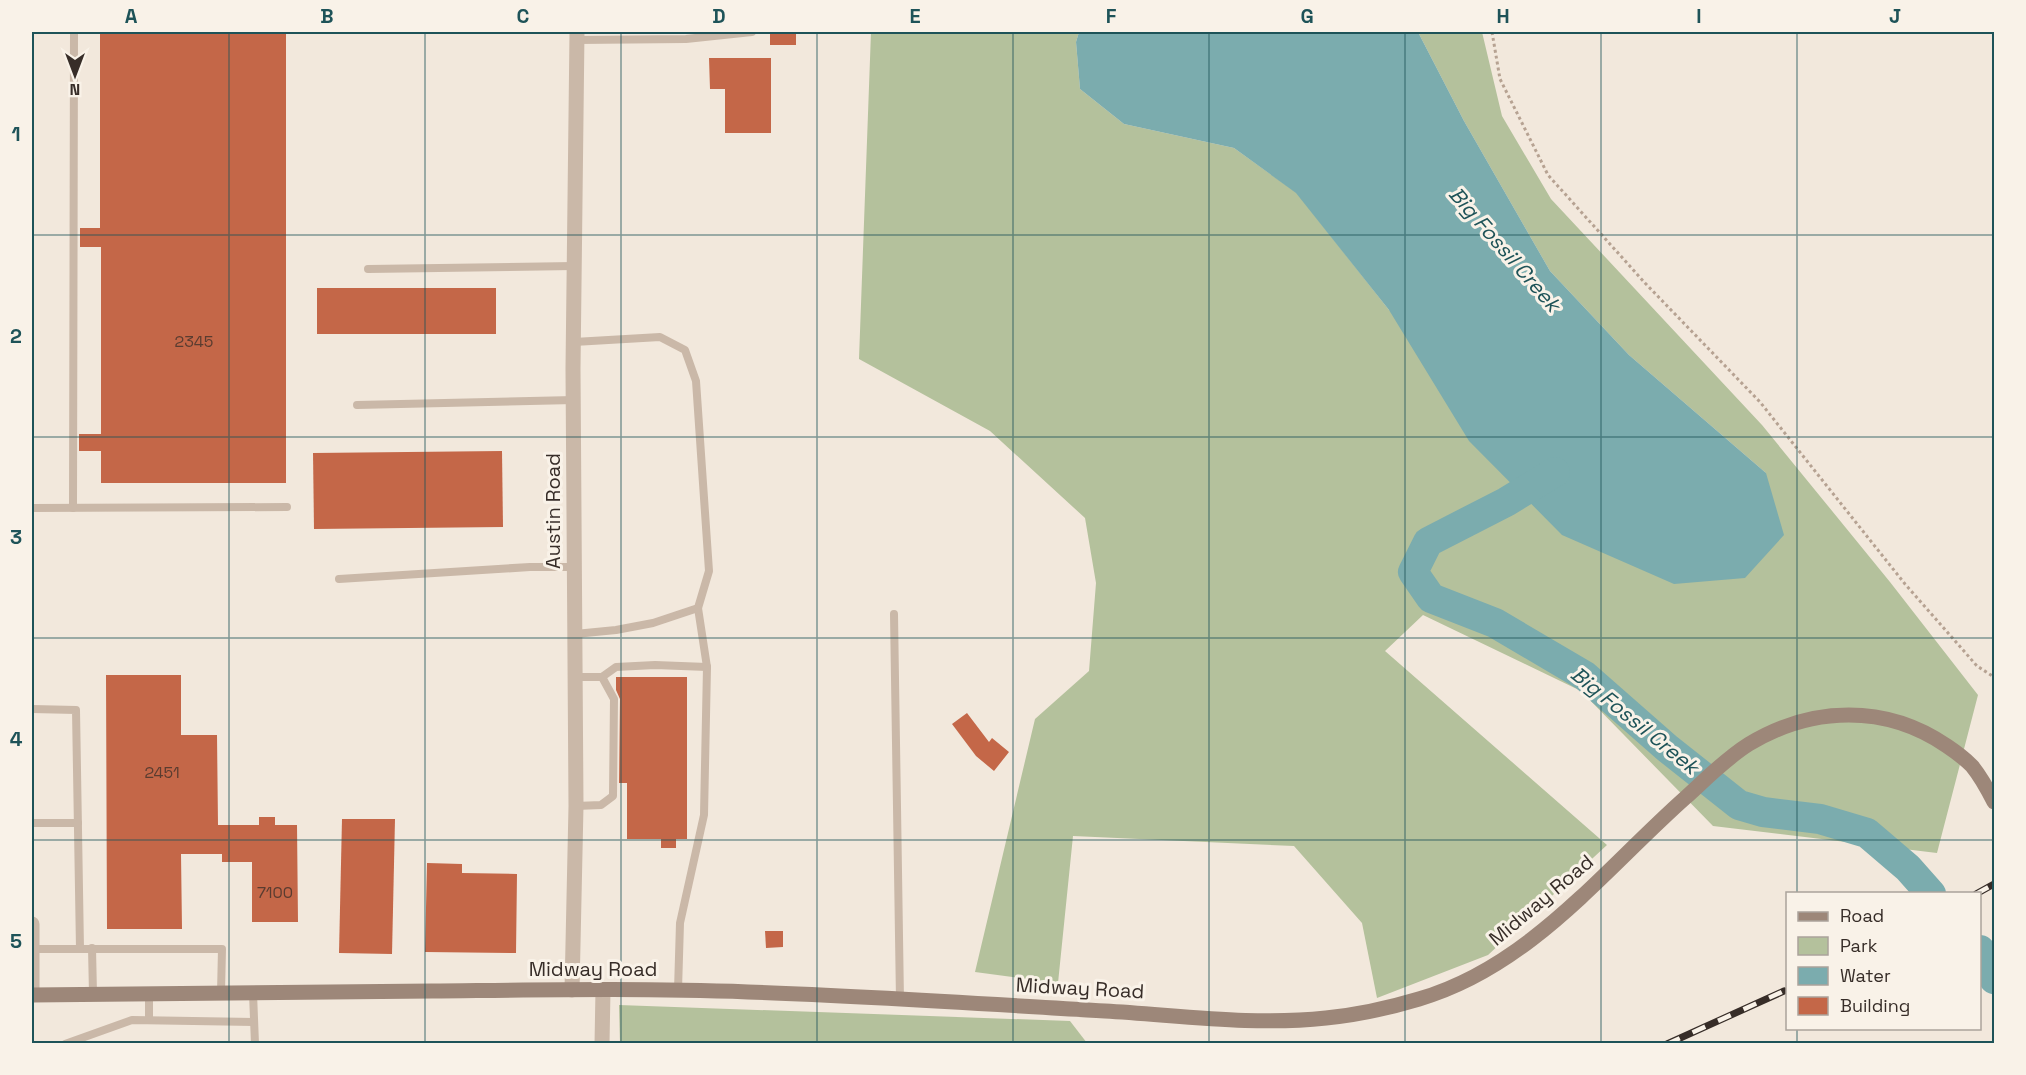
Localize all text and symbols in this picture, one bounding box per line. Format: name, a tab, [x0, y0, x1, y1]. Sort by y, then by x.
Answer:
text: A	[125, 3, 138, 29]
text: B	[320, 3, 334, 29]
text: C	[517, 3, 530, 29]
text: D	[712, 3, 726, 29]
text: E	[909, 3, 921, 29]
text: F	[1106, 3, 1117, 29]
text: G	[1300, 3, 1314, 29]
text: H	[1496, 3, 1510, 29]
text: I	[1696, 3, 1702, 29]
text: J	[1889, 3, 1901, 29]
north arrow	[45, 45, 105, 105]
text: N	[70, 79, 80, 100]
text: 1	[11, 121, 21, 147]
water label: Big Fossil Creek	[1443, 181, 1568, 319]
text: 2	[10, 323, 22, 349]
house number: 2345	[175, 331, 213, 352]
street label: Austin Road	[540, 453, 566, 569]
text: 3	[10, 524, 22, 550]
water label: Big Fossil Creek	[1565, 660, 1707, 782]
text: 4	[10, 726, 23, 752]
house number: 2451	[144, 762, 180, 783]
street label: Midway Road	[1483, 849, 1599, 951]
house number: 7100	[257, 882, 293, 903]
legend	[1786, 892, 1981, 1030]
text: Road	[1840, 904, 1884, 927]
text: 5	[10, 928, 22, 954]
text: Park	[1840, 934, 1878, 957]
street label: Midway Road	[529, 956, 657, 982]
text: Water	[1840, 964, 1891, 987]
street label: Midway Road	[1015, 972, 1145, 1004]
text: Building	[1840, 994, 1910, 1017]

